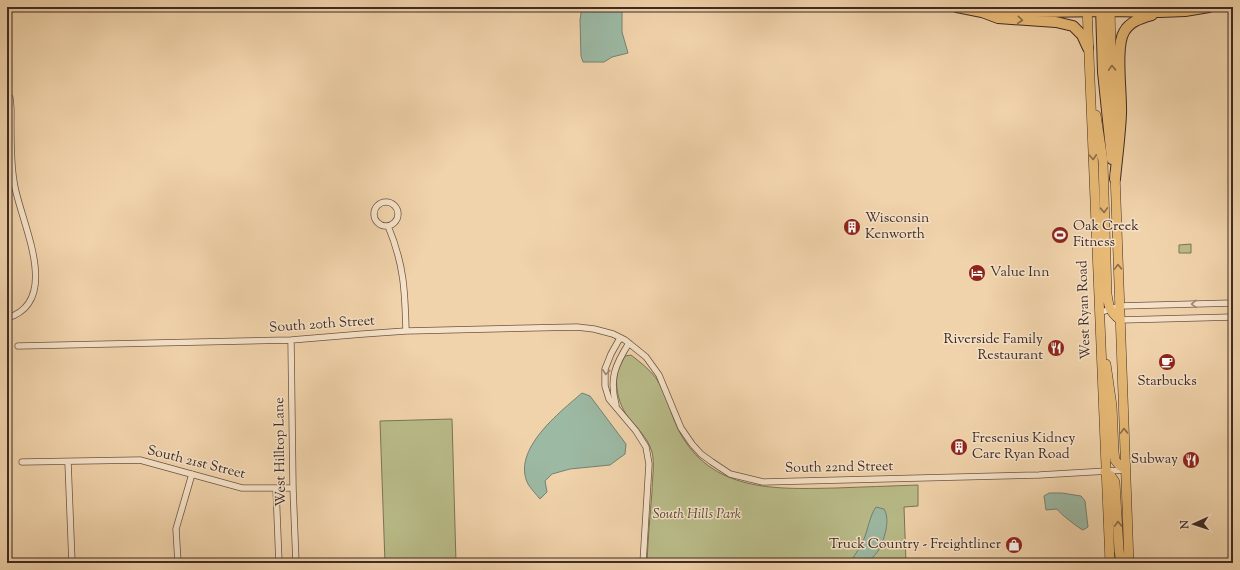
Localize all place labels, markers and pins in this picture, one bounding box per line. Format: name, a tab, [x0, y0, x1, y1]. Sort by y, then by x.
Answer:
place label: Wisconsin Kenworth	[865, 209, 929, 245]
building icon: Wisconsin Kenworth	[842, 217, 862, 237]
place label: Oak Creek Fitness	[1073, 217, 1139, 253]
sports icon: Oak Creek Fitness	[1050, 225, 1070, 245]
hotel icon: Value Inn	[967, 263, 987, 283]
place label: Value Inn	[990, 263, 1049, 283]
place label: Riverside Family Restaurant	[943, 330, 1043, 366]
restaurant icon: Riverside Family Restaurant	[1046, 338, 1066, 358]
cafe icon: Starbucks	[1157, 352, 1177, 372]
place label: Starbucks	[1137, 372, 1197, 392]
place label: Fresenius Kidney Care Ryan Road	[972, 429, 1075, 465]
building icon: Fresenius Kidney Care Ryan Road	[949, 437, 969, 457]
place label: Subway	[1131, 450, 1178, 470]
restaurant icon: Subway	[1181, 450, 1201, 470]
place label: Truck Country - Freightliner	[829, 535, 1002, 555]
shop icon: Truck Country - Freightliner	[1004, 535, 1024, 555]

